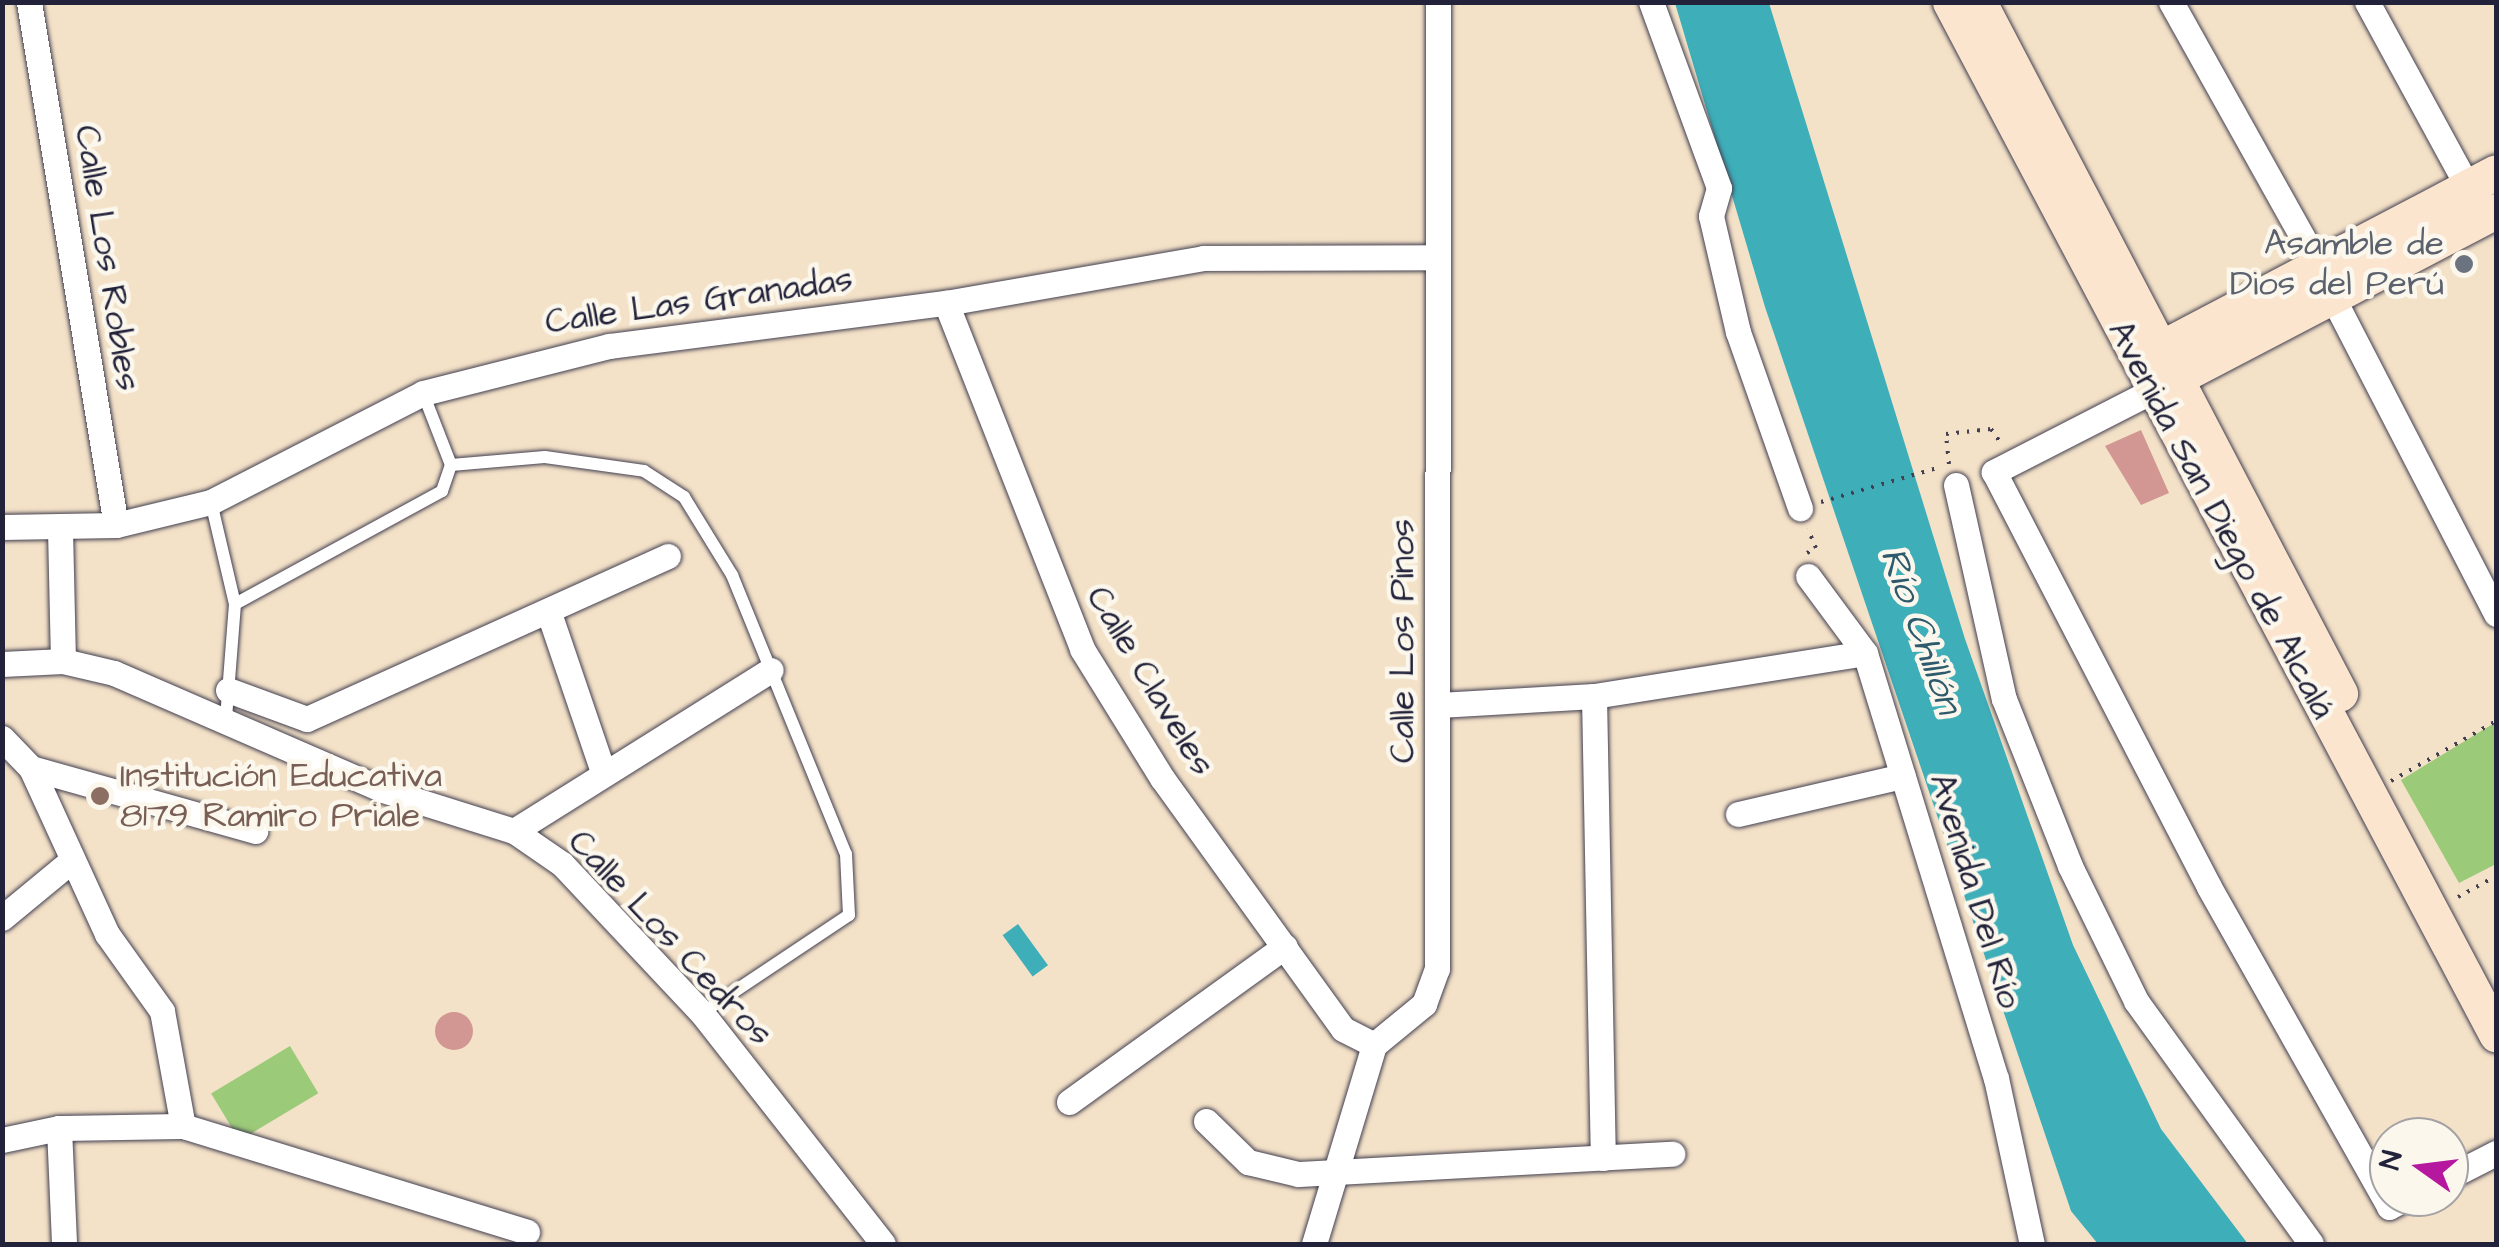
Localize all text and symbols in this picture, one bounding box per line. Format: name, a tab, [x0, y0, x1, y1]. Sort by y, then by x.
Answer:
street label: Calle Los Robles	[65, 122, 149, 394]
place label: Asamble de Dios del Perú	[2230, 223, 2444, 305]
marker: Asamble de Dios del Perú	[2453, 253, 2475, 275]
street label: Calle Las Granadas	[543, 259, 855, 343]
street label: Avenida San Diego de Alcalá	[2098, 314, 2344, 726]
street label: Calle Los Pinos	[1382, 519, 1424, 763]
water label: Río Chillón	[1869, 542, 1971, 720]
street label: Calle Claveles	[1077, 579, 1223, 783]
place label: Institución Educativa 8179 Ramiro Priale	[120, 755, 442, 837]
street label: Avenida Del Río	[1919, 769, 2031, 1013]
marker: Institución Educativa 8179 Ramiro Priale	[89, 785, 111, 807]
street label: Calle Los Cedros	[559, 821, 781, 1055]
north arrow	[2369, 1117, 2469, 1217]
text: N	[2370, 1147, 2412, 1173]

